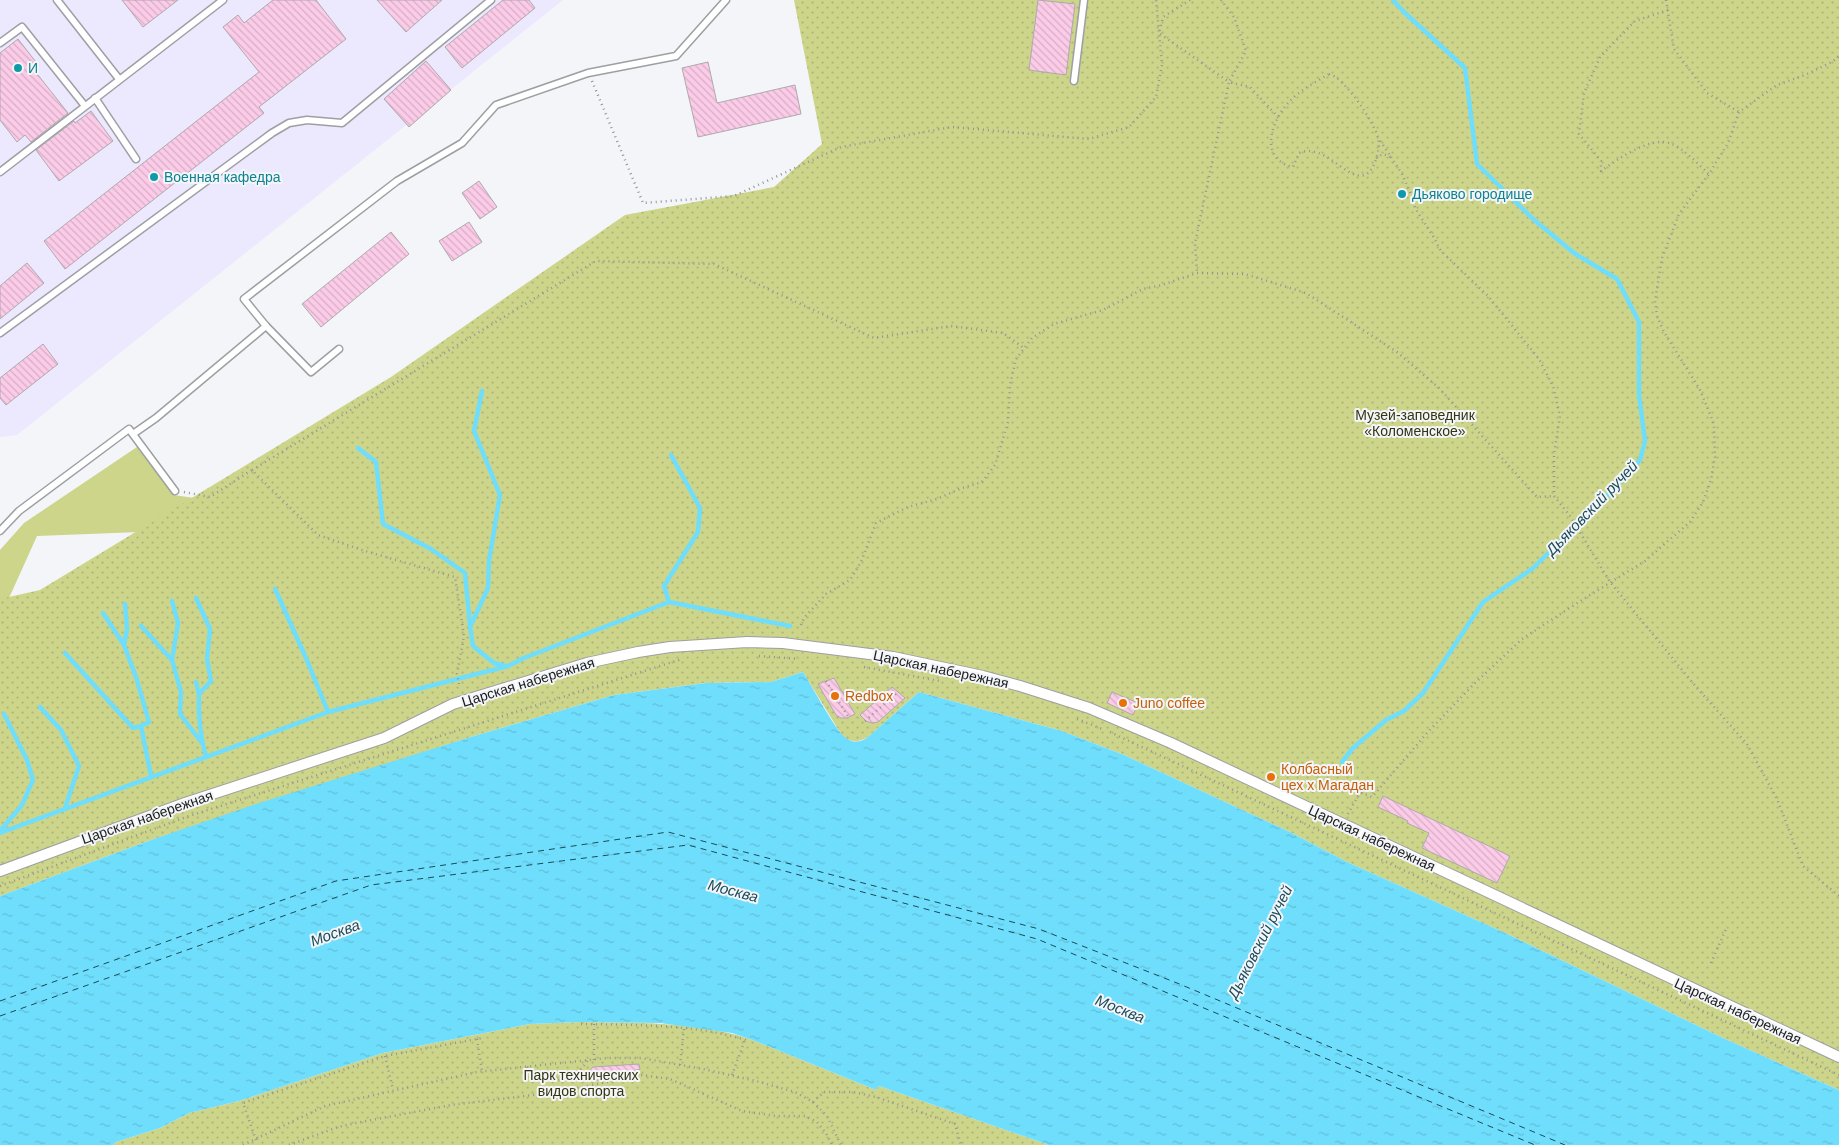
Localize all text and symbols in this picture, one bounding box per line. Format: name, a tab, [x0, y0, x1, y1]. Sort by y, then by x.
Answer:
place label: И	[28, 60, 38, 76]
marker: И	[12, 62, 24, 74]
place label: Военная кафедра	[164, 169, 281, 185]
marker: Военная кафедра	[148, 171, 160, 183]
place label: Дьяково городище	[1412, 186, 1533, 202]
marker: Дьяково городище	[1396, 188, 1408, 200]
park label: Музей-заповедник «Коломенское»	[1355, 407, 1476, 439]
water label: Дьяковский ручей	[1541, 456, 1641, 560]
street label: Царская набережная	[872, 647, 1010, 691]
street label: Царская набережная	[460, 654, 596, 710]
place label: Redbox	[845, 688, 893, 704]
marker: Redbox	[829, 690, 841, 702]
place label: Juno coffee	[1133, 695, 1205, 711]
marker: Juno coffee	[1117, 697, 1129, 709]
place label: Колбасный цех x Магадан	[1281, 761, 1374, 793]
marker: Колбасный цех x Магадан	[1265, 771, 1277, 783]
street label: Царская набережная	[79, 787, 215, 847]
street label: Царская набережная	[1306, 802, 1438, 874]
water label: Москва	[706, 876, 760, 905]
water label: Дьяковский ручей	[1223, 882, 1296, 1003]
water label: Москва	[308, 916, 362, 949]
street label: Царская набережная	[1672, 975, 1804, 1047]
water label: Москва	[1093, 991, 1147, 1026]
park label: Парк технических видов спорта	[524, 1067, 638, 1099]

